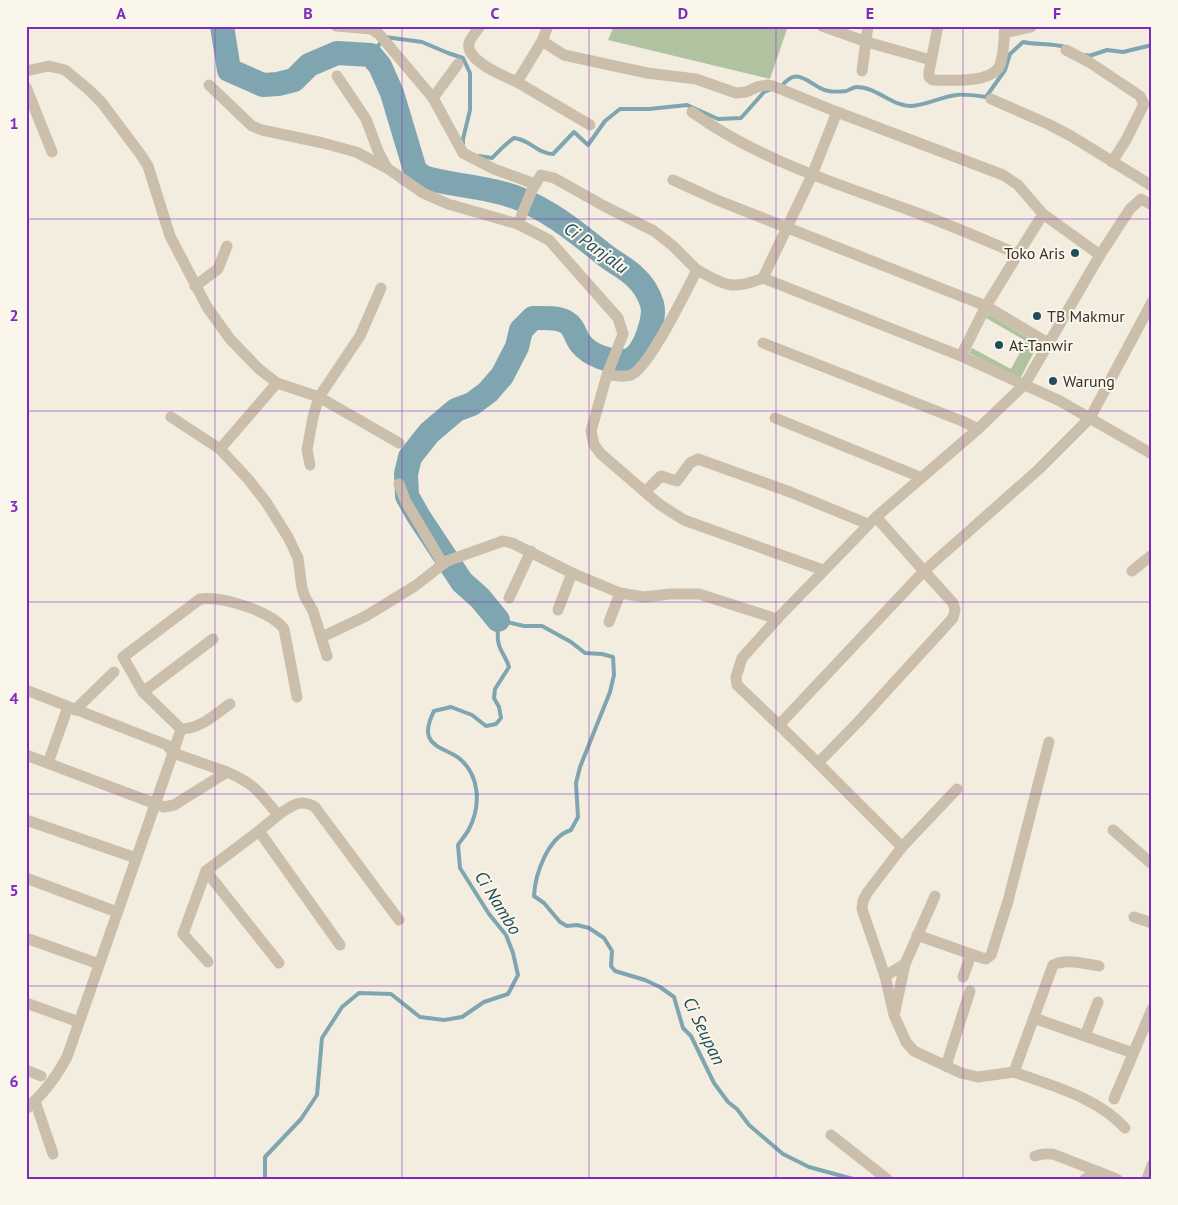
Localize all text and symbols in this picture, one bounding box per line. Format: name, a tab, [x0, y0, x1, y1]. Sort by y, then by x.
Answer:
text: A	[116, 3, 126, 23]
text: B	[303, 3, 313, 23]
text: C	[491, 3, 500, 23]
text: D	[678, 3, 688, 23]
text: E	[866, 3, 874, 23]
text: F	[1053, 3, 1061, 23]
text: 1	[9, 113, 19, 133]
water label: Ci Panjalu	[560, 217, 633, 279]
place label: Toko Aris	[1004, 243, 1065, 263]
marker: Toko Aris	[1069, 247, 1081, 259]
text: 2	[9, 305, 19, 325]
place label: TB Makmur	[1047, 306, 1125, 326]
marker: TB Makmur	[1031, 310, 1043, 322]
place label: At-Tanwir	[1009, 335, 1073, 355]
marker: At-Tanwir	[993, 339, 1005, 351]
place label: Warung	[1063, 371, 1115, 391]
marker: Warung	[1047, 375, 1059, 387]
text: 3	[9, 496, 19, 516]
text: 4	[9, 688, 19, 708]
water label: Ci Nambo	[470, 866, 527, 939]
text: 5	[9, 880, 19, 900]
water label: Ci Seupan	[678, 993, 731, 1069]
text: 6	[9, 1071, 19, 1091]

